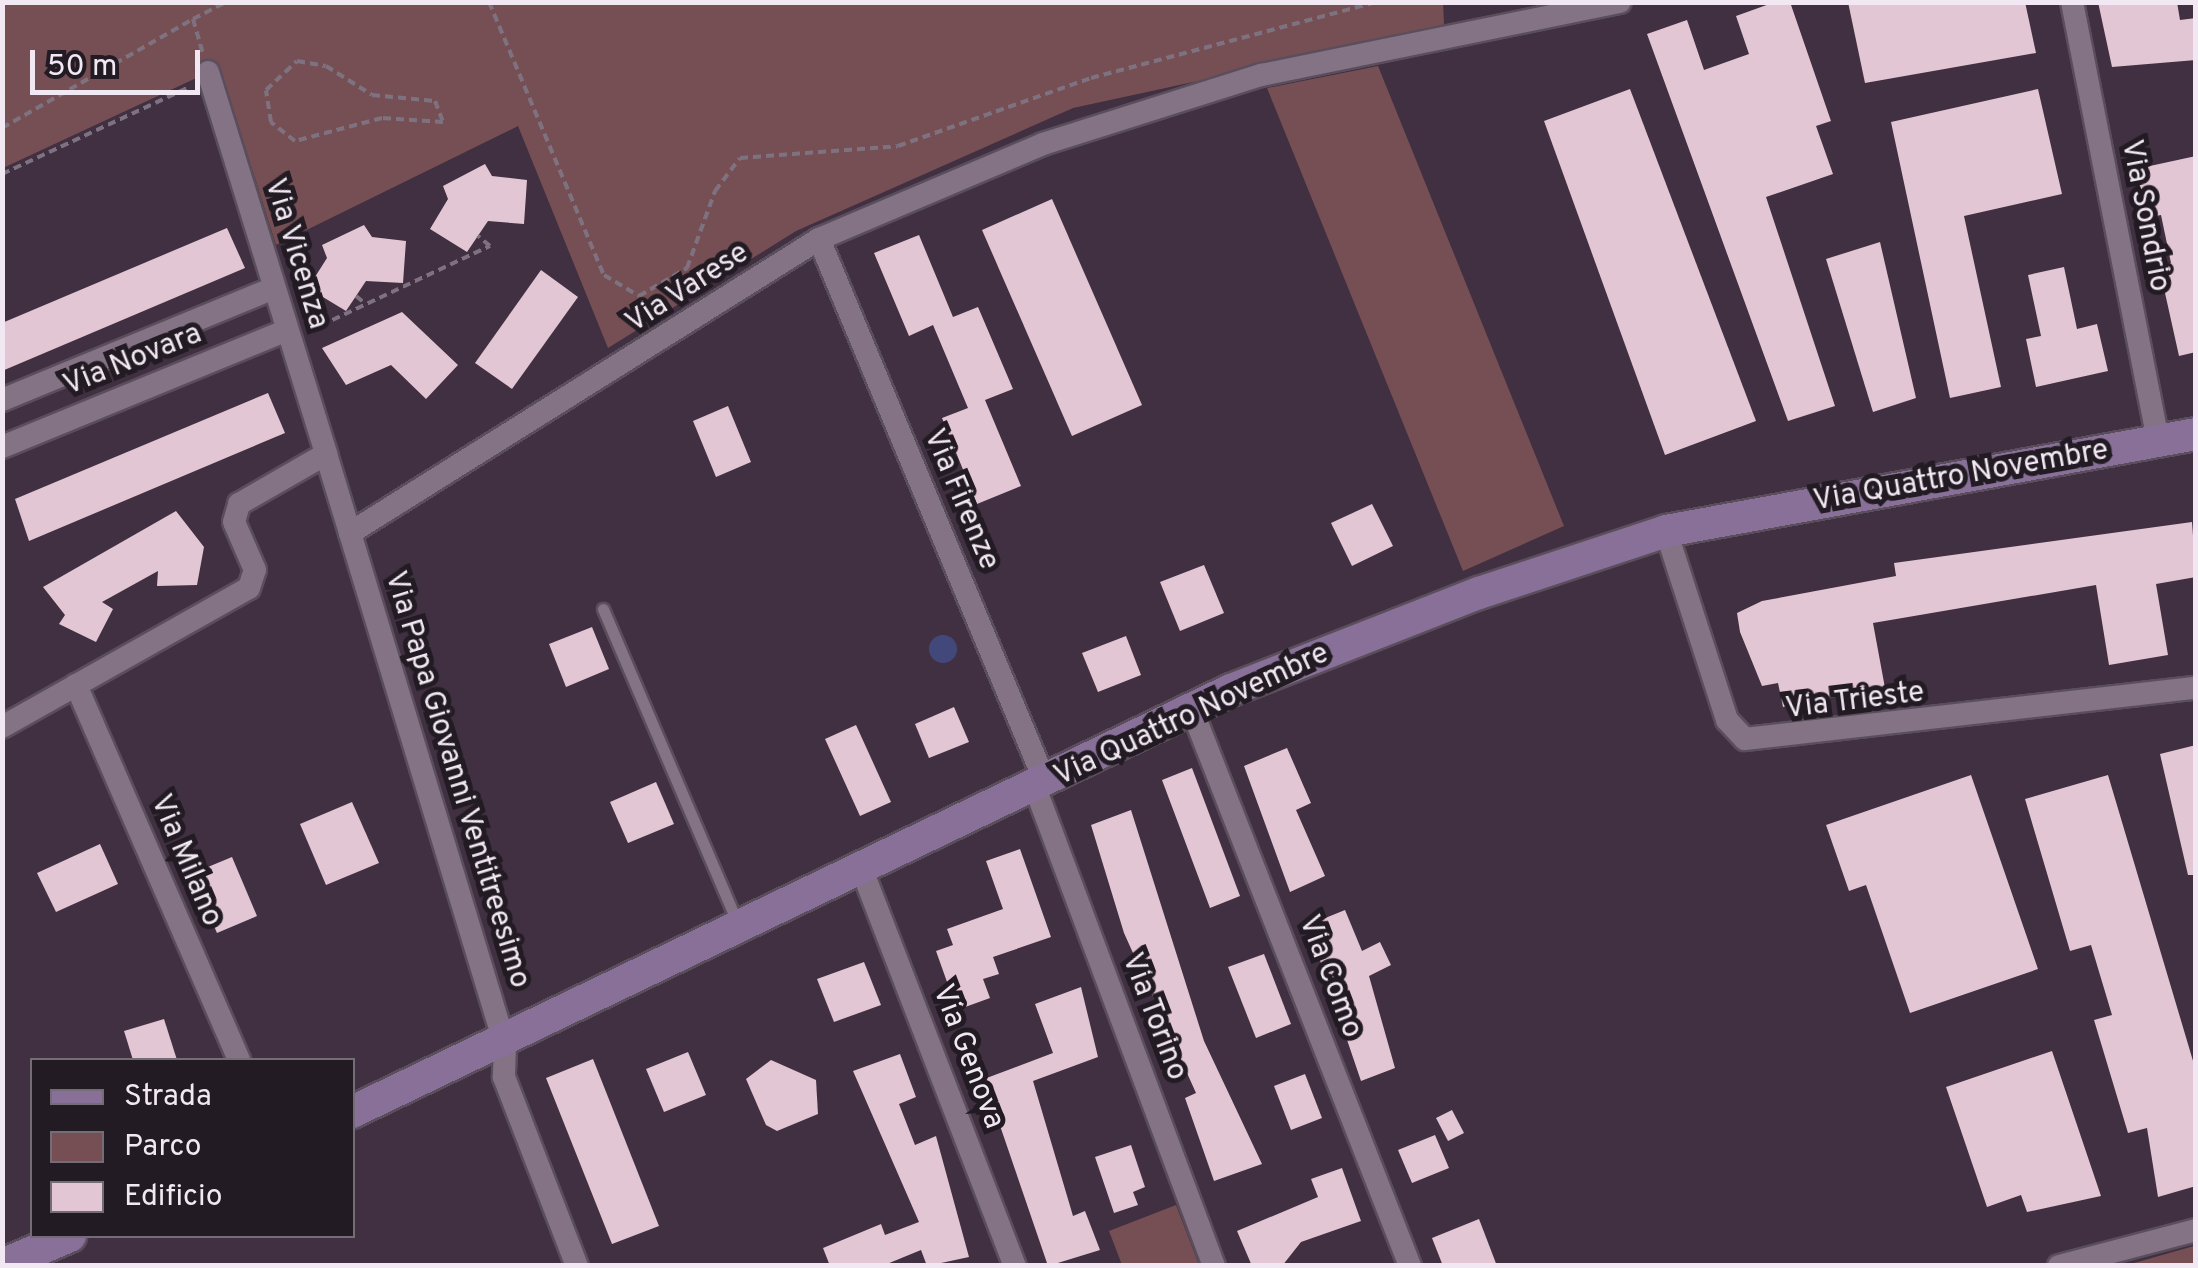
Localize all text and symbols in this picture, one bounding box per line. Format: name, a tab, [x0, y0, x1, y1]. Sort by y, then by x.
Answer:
scale bar	[35, 30, 205, 92]
text: 50 m	[47, 49, 117, 86]
street label: Via Sondrio	[2112, 137, 2176, 295]
street label: Via Vicenza	[255, 174, 335, 334]
street label: Via Varese	[619, 236, 757, 342]
street label: Via Novara	[59, 317, 207, 405]
street label: Via Firenze	[914, 424, 1006, 576]
street label: Via Quattro Novembre	[1811, 433, 2111, 521]
street label: Via Papa Giovanni Ventitreesimo	[375, 567, 537, 993]
street label: Via Quattro Novembre	[1049, 637, 1335, 795]
street label: Via Trieste	[1783, 676, 1927, 728]
street label: Via Milano	[141, 790, 229, 932]
street label: Via Como	[1289, 910, 1369, 1044]
street label: Via Torino	[1112, 948, 1194, 1086]
street label: Via Genova	[923, 980, 1011, 1134]
legend	[30, 1058, 355, 1238]
text: Strada	[124, 1079, 212, 1116]
text: Parco	[124, 1129, 201, 1166]
text: Edificio	[124, 1179, 222, 1216]

